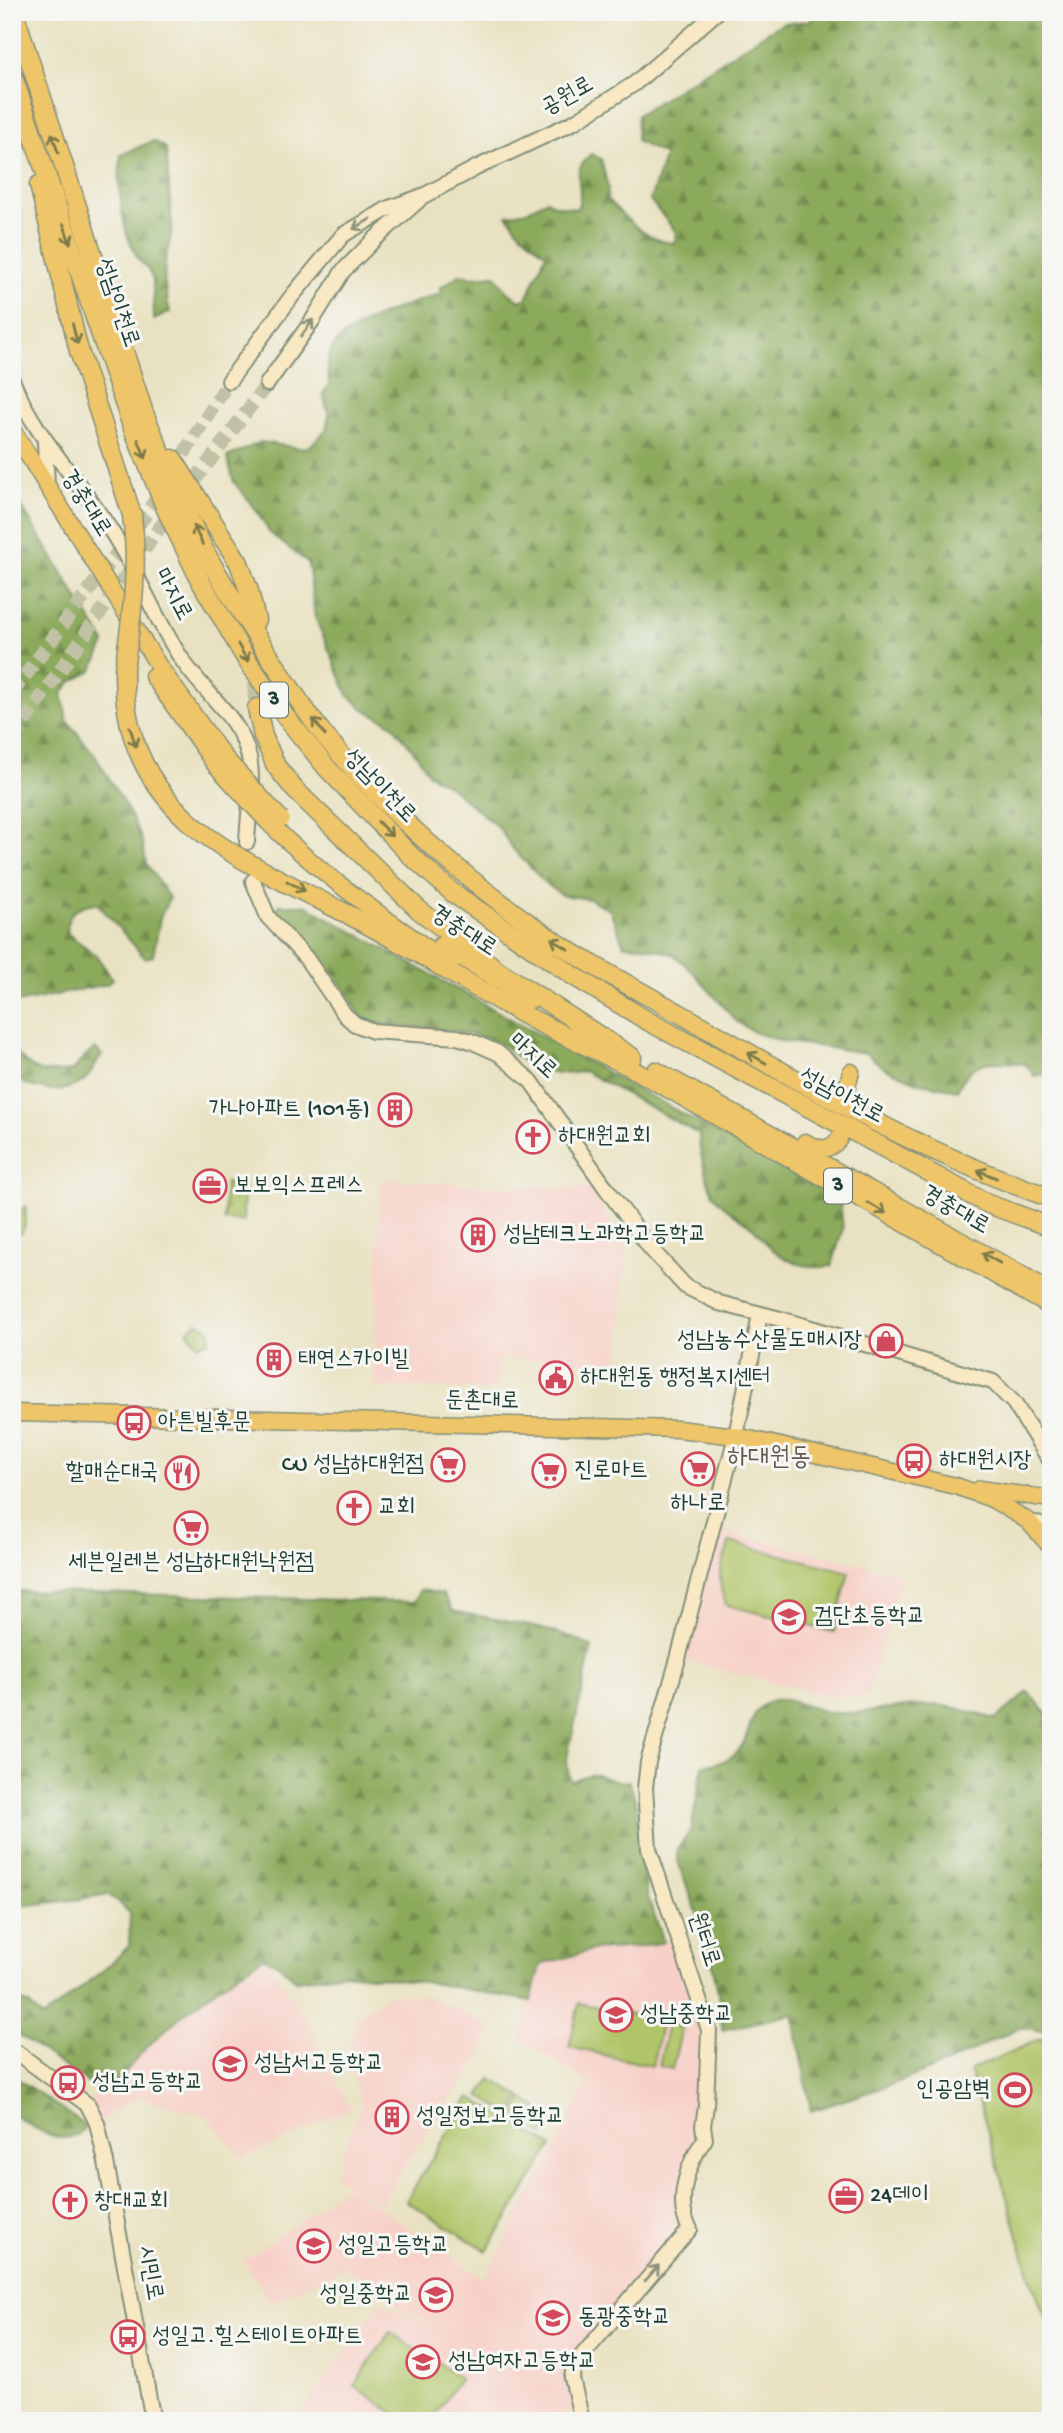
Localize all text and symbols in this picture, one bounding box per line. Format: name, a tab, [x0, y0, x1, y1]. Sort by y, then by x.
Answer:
street label: 공원로	[537, 72, 599, 122]
one-way arrow	[48, 132, 60, 154]
one-way arrow	[352, 217, 372, 231]
one-way arrow	[62, 223, 74, 245]
street label: 성남이천로	[88, 255, 144, 351]
one-way arrow	[300, 319, 314, 338]
one-way arrow	[69, 322, 82, 345]
one-way arrow	[136, 438, 149, 459]
street label: 경충대로	[54, 465, 116, 543]
one-way arrow	[191, 525, 204, 546]
street label: 마지로	[147, 564, 197, 626]
one-way arrow	[236, 642, 250, 662]
road number: 3	[260, 682, 288, 718]
one-way arrow	[312, 718, 326, 737]
one-way arrow	[127, 726, 140, 748]
street label: 성남이천로	[337, 744, 421, 830]
one-way arrow	[377, 820, 394, 837]
one-way arrow	[285, 880, 306, 893]
street label: 경충대로	[425, 901, 501, 963]
one-way arrow	[551, 936, 570, 951]
street label: 마지로	[502, 1028, 562, 1086]
one-way arrow	[747, 1051, 768, 1064]
street label: 성남이천로	[794, 1063, 888, 1131]
building icon: 가나아파트 (101동)	[376, 1091, 414, 1129]
place label: 가나아파트 (101동)	[209, 1097, 370, 1124]
church icon: 하대원교회	[514, 1118, 552, 1156]
place label: 하대원교회	[558, 1124, 651, 1151]
office icon: 보보익스프레스	[191, 1167, 229, 1205]
one-way arrow	[976, 1167, 998, 1180]
road number: 3	[824, 1168, 852, 1204]
place label: 보보익스프레스	[234, 1173, 364, 1200]
street label: 경충대로	[916, 1181, 994, 1241]
one-way arrow	[866, 1201, 886, 1215]
building icon: 성남테크노과학고등학교	[459, 1216, 497, 1254]
place label: 성남테크노과학고등학교	[503, 1222, 707, 1249]
one-way arrow	[982, 1251, 1002, 1265]
shop icon: 성남농수산물도매시장	[867, 1322, 905, 1360]
place label: 성남농수산물도매시장	[677, 1328, 862, 1355]
building icon: 태연스카이빌	[255, 1341, 293, 1379]
place label: 태연스카이빌	[298, 1347, 410, 1374]
public building icon: 하대원동 행정복지센터	[537, 1359, 575, 1397]
place label: 하대원동 행정복지센터	[580, 1365, 771, 1392]
street label: 둔촌대로	[445, 1388, 519, 1416]
bus stop icon: 아튼빌후문	[115, 1404, 153, 1442]
place label: 아튼빌후문	[158, 1410, 251, 1437]
bus stop icon: 하대원시장	[895, 1442, 933, 1480]
district label: 하대원동	[727, 1444, 811, 1475]
supermarket icon: CU 성남하대원점	[429, 1446, 467, 1484]
place label: 하대원시장	[939, 1448, 1032, 1475]
supermarket icon: 하나로	[679, 1450, 717, 1488]
place label: CU 성남하대원점	[282, 1452, 424, 1479]
supermarket icon: 진로마트	[530, 1452, 568, 1490]
restaurant icon: 할매순대국	[163, 1454, 201, 1492]
place label: 진로마트	[574, 1458, 648, 1485]
place label: 할매순대국	[65, 1460, 158, 1487]
church icon: 교회	[335, 1489, 373, 1527]
place label: 하나로	[670, 1491, 726, 1518]
place label: 교회	[378, 1495, 415, 1522]
supermarket icon: 세븐일레븐 성남하대원낙원점	[172, 1509, 210, 1547]
place label: 세븐일레븐 성남하대원낙원점	[68, 1550, 314, 1577]
school or university icon: 검단초등학교	[770, 1598, 808, 1636]
place label: 검단초등학교	[814, 1604, 925, 1631]
street label: 원터로	[682, 1909, 724, 1971]
school or university icon: 성남중학교	[597, 1996, 635, 2034]
place label: 성남중학교	[640, 2002, 733, 2029]
school or university icon: 성남서고등학교	[211, 2045, 249, 2083]
place label: 성남서고등학교	[254, 2051, 384, 2078]
bus stop icon: 성남고등학교	[49, 2064, 87, 2102]
place label: 성남고등학교	[92, 2070, 203, 2097]
sports icon: 인공암벽	[996, 2071, 1034, 2109]
place label: 인공암벽	[916, 2077, 990, 2104]
building icon: 성일정보고등학교	[373, 2098, 411, 2136]
place label: 성일정보고등학교	[416, 2104, 564, 2131]
office icon: 24데이	[827, 2177, 865, 2215]
church icon: 창대교회	[51, 2183, 89, 2221]
place label: 24데이	[870, 2183, 929, 2210]
place label: 창대교회	[94, 2189, 168, 2216]
school or university icon: 성일고등학교	[295, 2227, 333, 2265]
place label: 성일고등학교	[338, 2233, 449, 2260]
street label: 시민로	[131, 2243, 167, 2303]
one-way arrow	[644, 2264, 660, 2282]
school or university icon: 성일중학교	[417, 2276, 455, 2314]
place label: 성일중학교	[319, 2282, 412, 2309]
school or university icon: 동광중학교	[534, 2299, 572, 2337]
place label: 동광중학교	[578, 2305, 671, 2332]
bus stop icon: 성일고.힐스테이트아파트	[109, 2318, 147, 2356]
place label: 성일고.힐스테이트아파트	[152, 2324, 363, 2351]
school or university icon: 성남여자고등학교	[404, 2343, 442, 2381]
place label: 성남여자고등학교	[448, 2349, 596, 2376]

